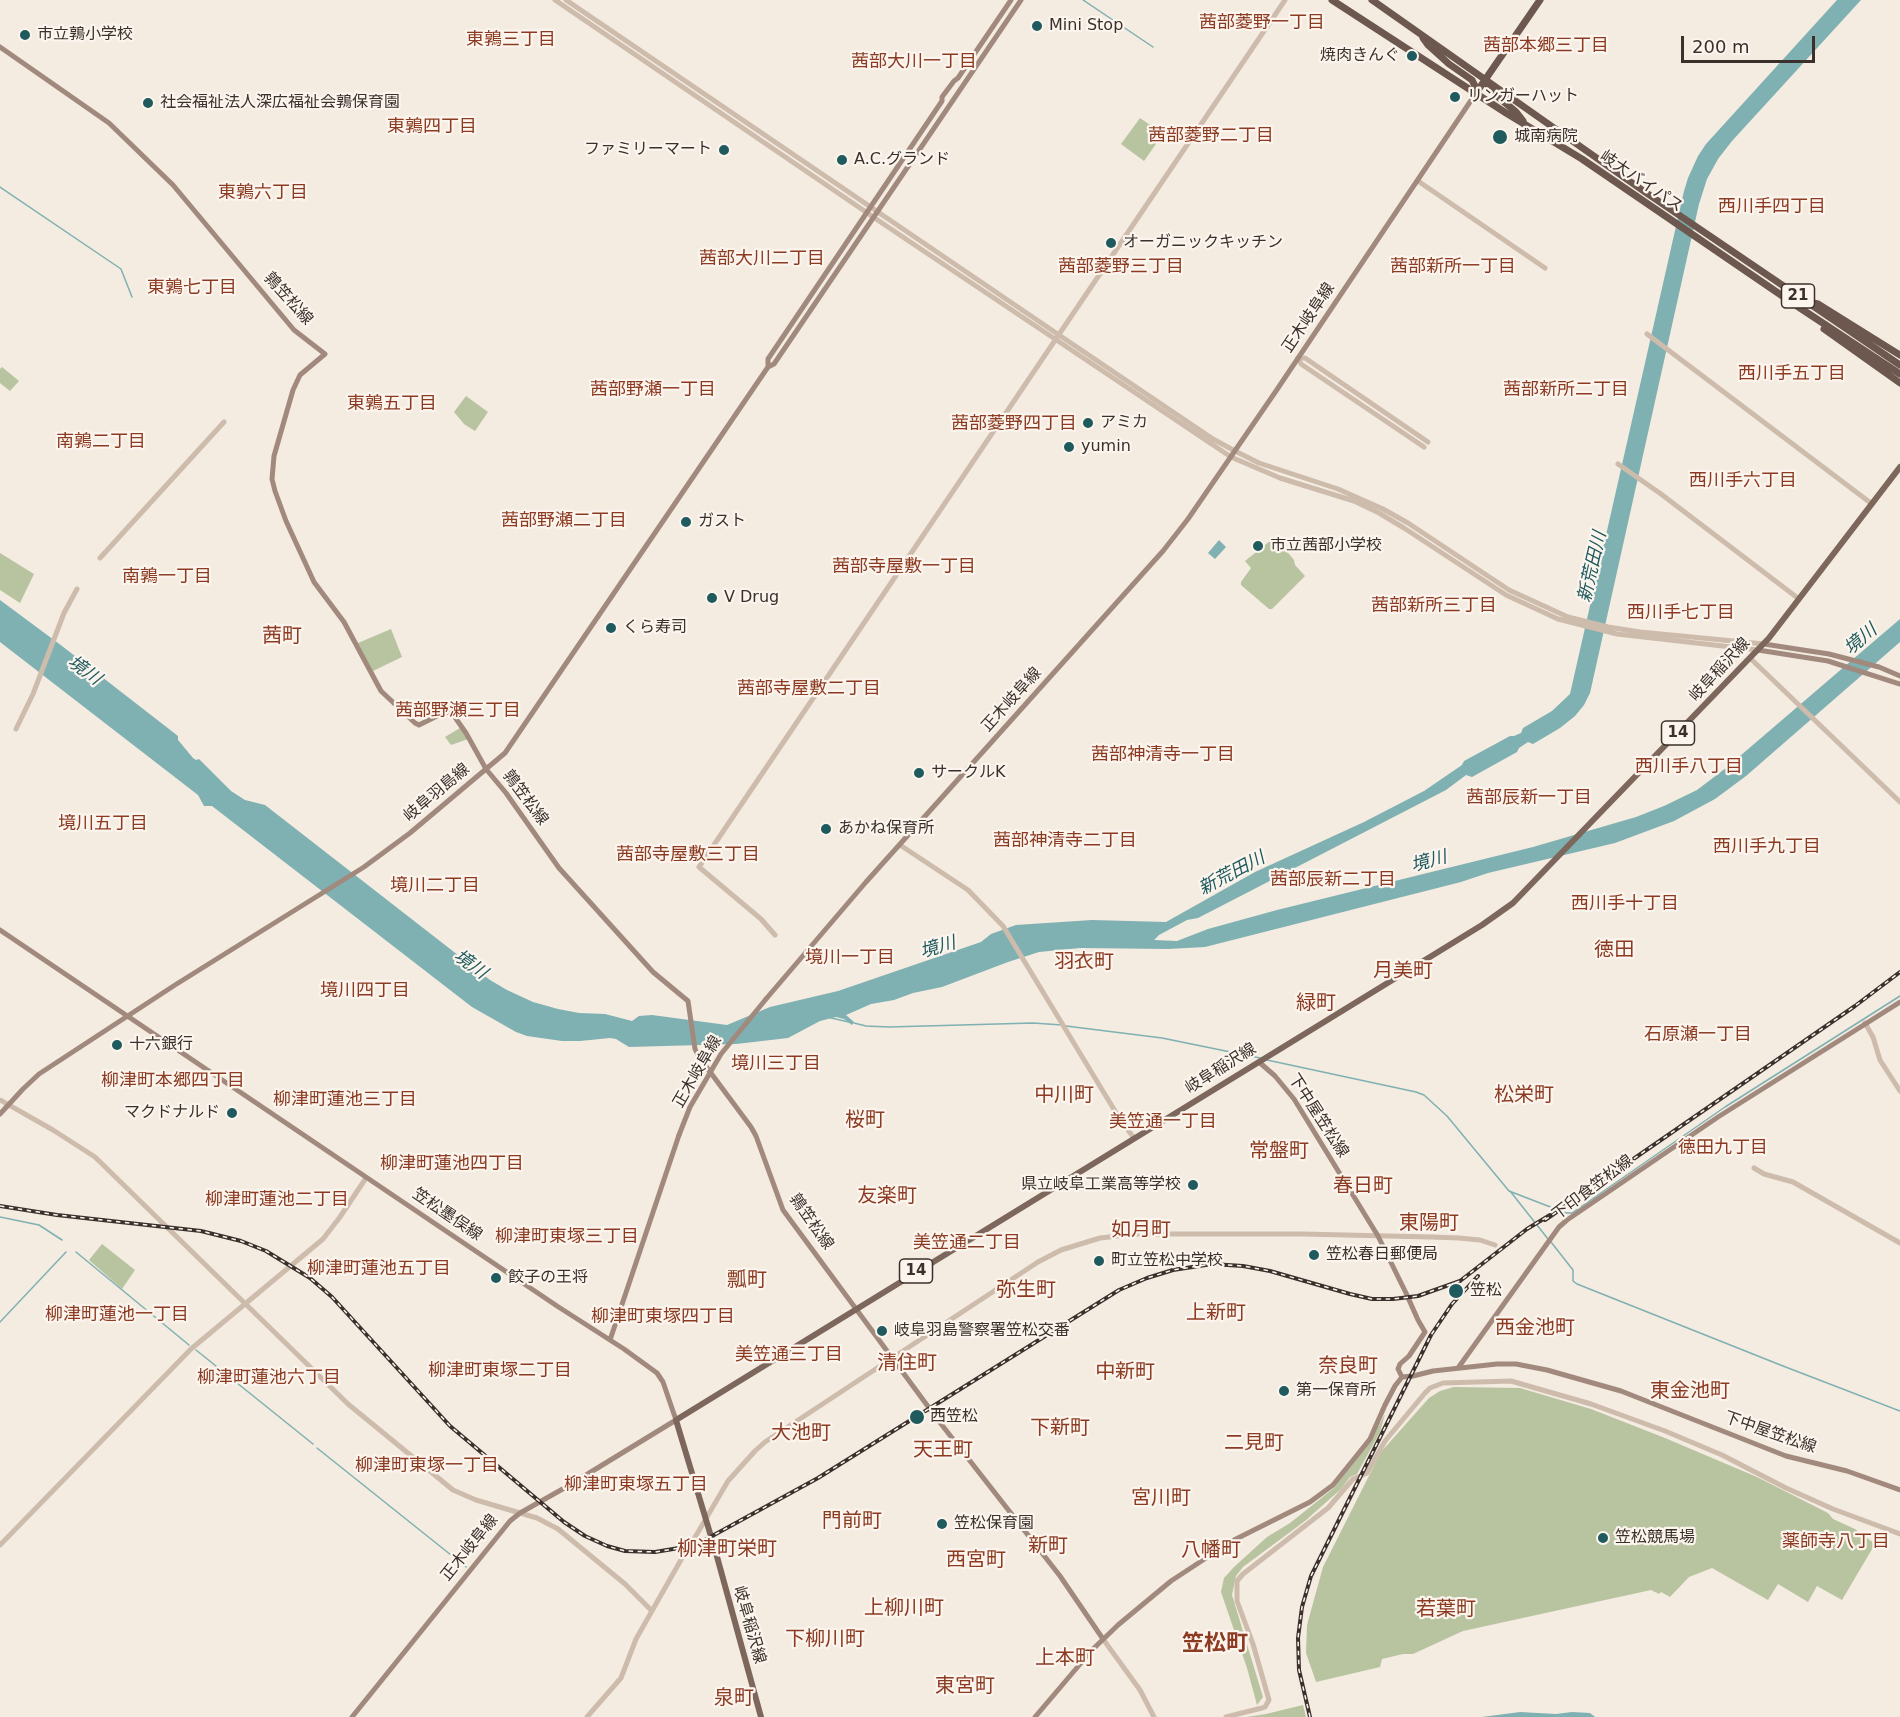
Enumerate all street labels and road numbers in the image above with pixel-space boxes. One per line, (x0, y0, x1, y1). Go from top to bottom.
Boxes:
street label: 岐大バイパス (1596, 147, 1686, 217)
street label: 鶉笠松線 (259, 269, 317, 329)
street label: 正木岐阜線 (1279, 279, 1339, 357)
road number: 21 (1782, 284, 1814, 308)
street label: 岐阜稲沢線 (1686, 634, 1754, 706)
street label: 正木岐阜線 (978, 664, 1046, 736)
road number: 14 (1662, 721, 1694, 745)
street label: 岐阜羽島線 (400, 760, 474, 826)
street label: 鶉笠松線 (498, 767, 552, 829)
street label: 正木岐阜線 (670, 1033, 726, 1111)
street label: 岐阜稲沢線 (1182, 1040, 1260, 1098)
street label: 下中屋笠松線 (1284, 1071, 1352, 1161)
street label: 下印食笠松線 (1549, 1151, 1637, 1225)
street label: 笠松墨俣線 (408, 1185, 486, 1245)
street label: 鶉笠松線 (785, 1190, 837, 1254)
road number: 14 (900, 1259, 932, 1283)
street label: 下中屋笠松線 (1721, 1408, 1819, 1458)
street label: 正木岐阜線 (437, 1511, 503, 1585)
street label: 岐阜稲沢線 (729, 1584, 769, 1666)

